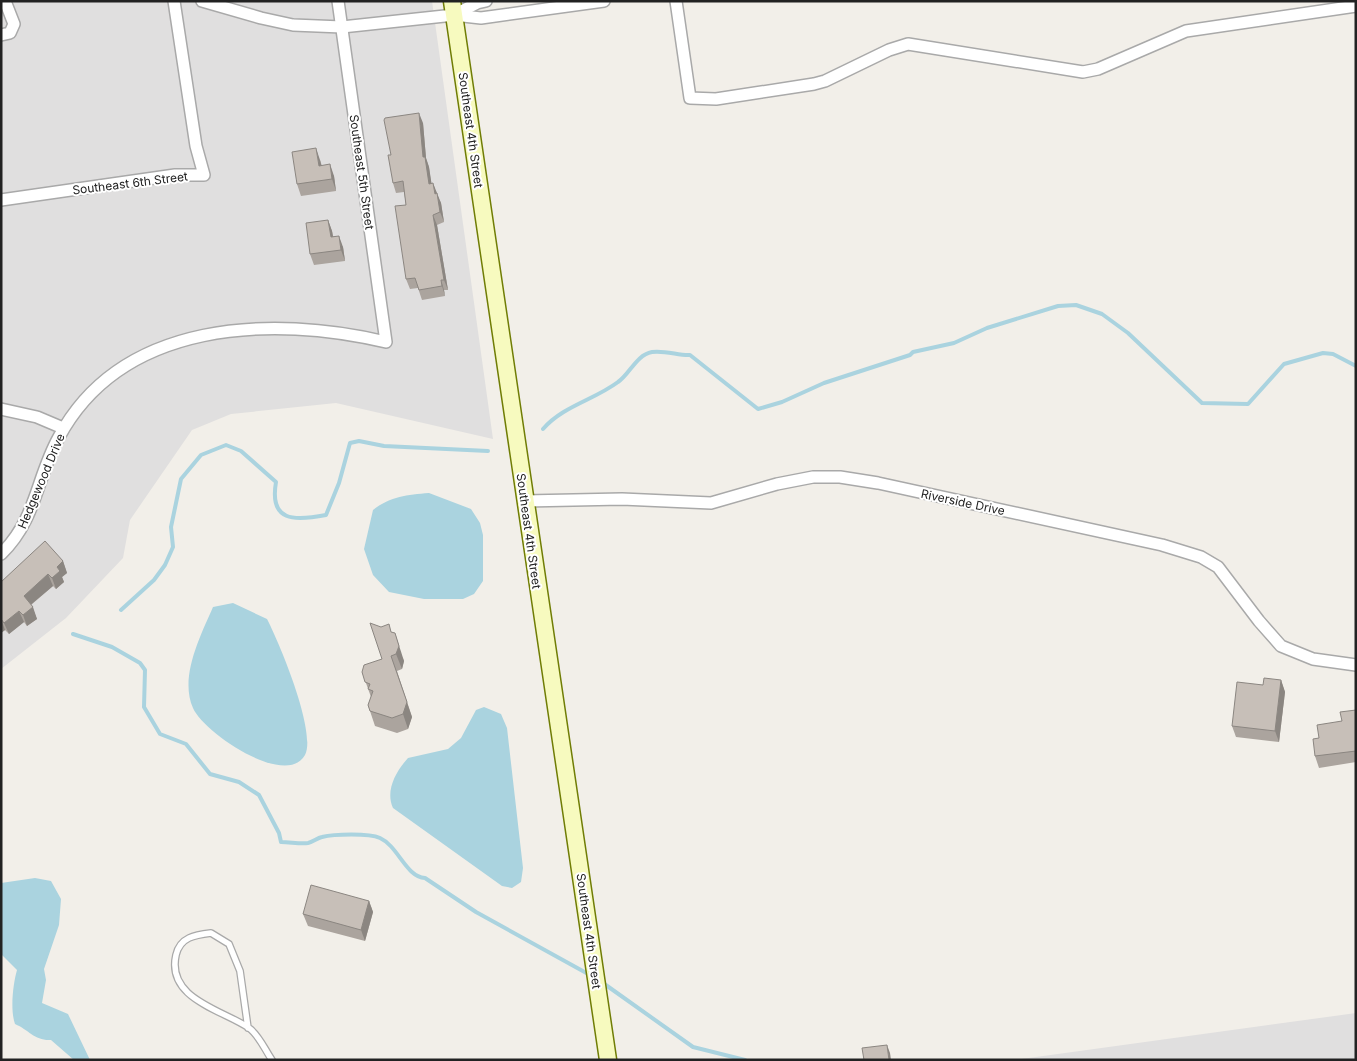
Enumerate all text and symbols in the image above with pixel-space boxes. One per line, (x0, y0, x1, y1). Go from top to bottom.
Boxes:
street label: Southeast 4th Street (455, 71, 487, 189)
street label: Southeast 5th Street (346, 113, 378, 231)
street label: Southeast 6th Street (71, 168, 189, 198)
street label: Hedgewood Drive (14, 431, 68, 531)
street label: Southeast 4th Street (513, 472, 545, 590)
street label: Riverside Drive (920, 486, 1006, 518)
street label: Southeast 4th Street (573, 872, 605, 990)

